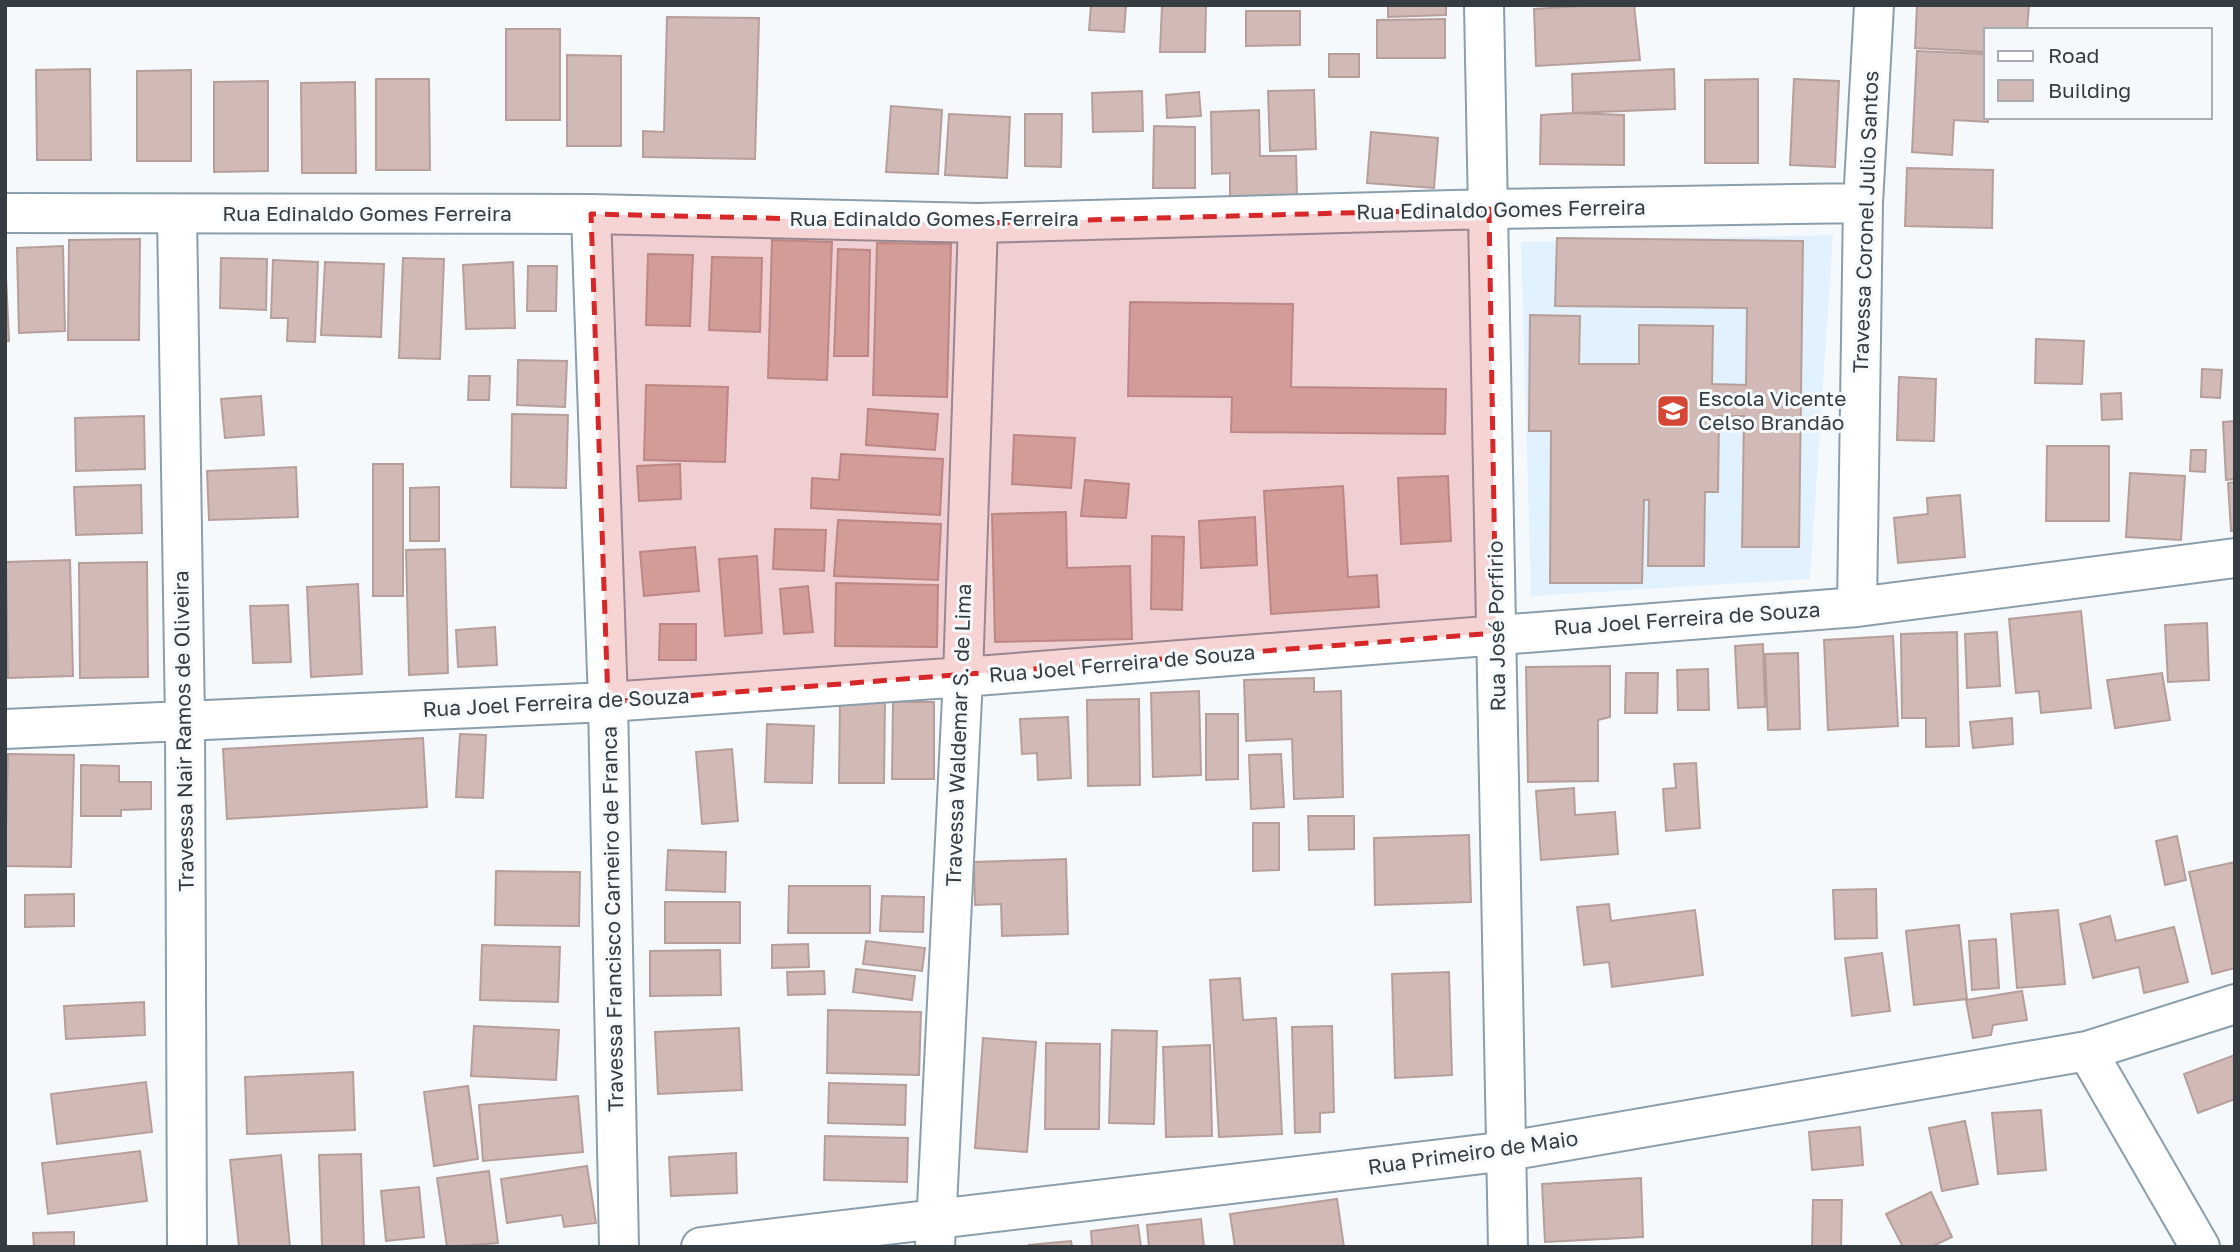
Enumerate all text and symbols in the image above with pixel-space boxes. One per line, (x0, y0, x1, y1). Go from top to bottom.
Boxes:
legend (1984, 28, 2212, 119)
text: Road (2048, 42, 2099, 68)
street label: Travessa Coronel Julio Santos (1847, 70, 1883, 374)
text: Building (2048, 77, 2131, 103)
street label: Rua Edinaldo Gomes Ferreira (1356, 193, 1646, 225)
street label: Rua Edinaldo Gomes Ferreira (222, 200, 512, 226)
street label: Rua Edinaldo Gomes Ferreira (789, 205, 1079, 231)
place label: Escola Vicente Celso Brandão (1698, 385, 1846, 435)
school or university icon: Escola Vicente Celso Brandão (1654, 392, 1692, 430)
street label: Rua José Porfirio (1482, 540, 1510, 712)
street label: Travessa Nair Ramos de Oliveira (167, 570, 199, 892)
street label: Travessa Waldemar S. de Lima (940, 583, 976, 887)
street label: Rua Joel Ferreira de Souza (1553, 596, 1821, 640)
street label: Rua Joel Ferreira de Souza (988, 638, 1256, 688)
street label: Rua Joel Ferreira de Souza (422, 682, 690, 722)
street label: Travessa Francisco Carneiro de Franca (596, 726, 628, 1112)
street label: Rua Primeiro de Maio (1366, 1124, 1580, 1180)

